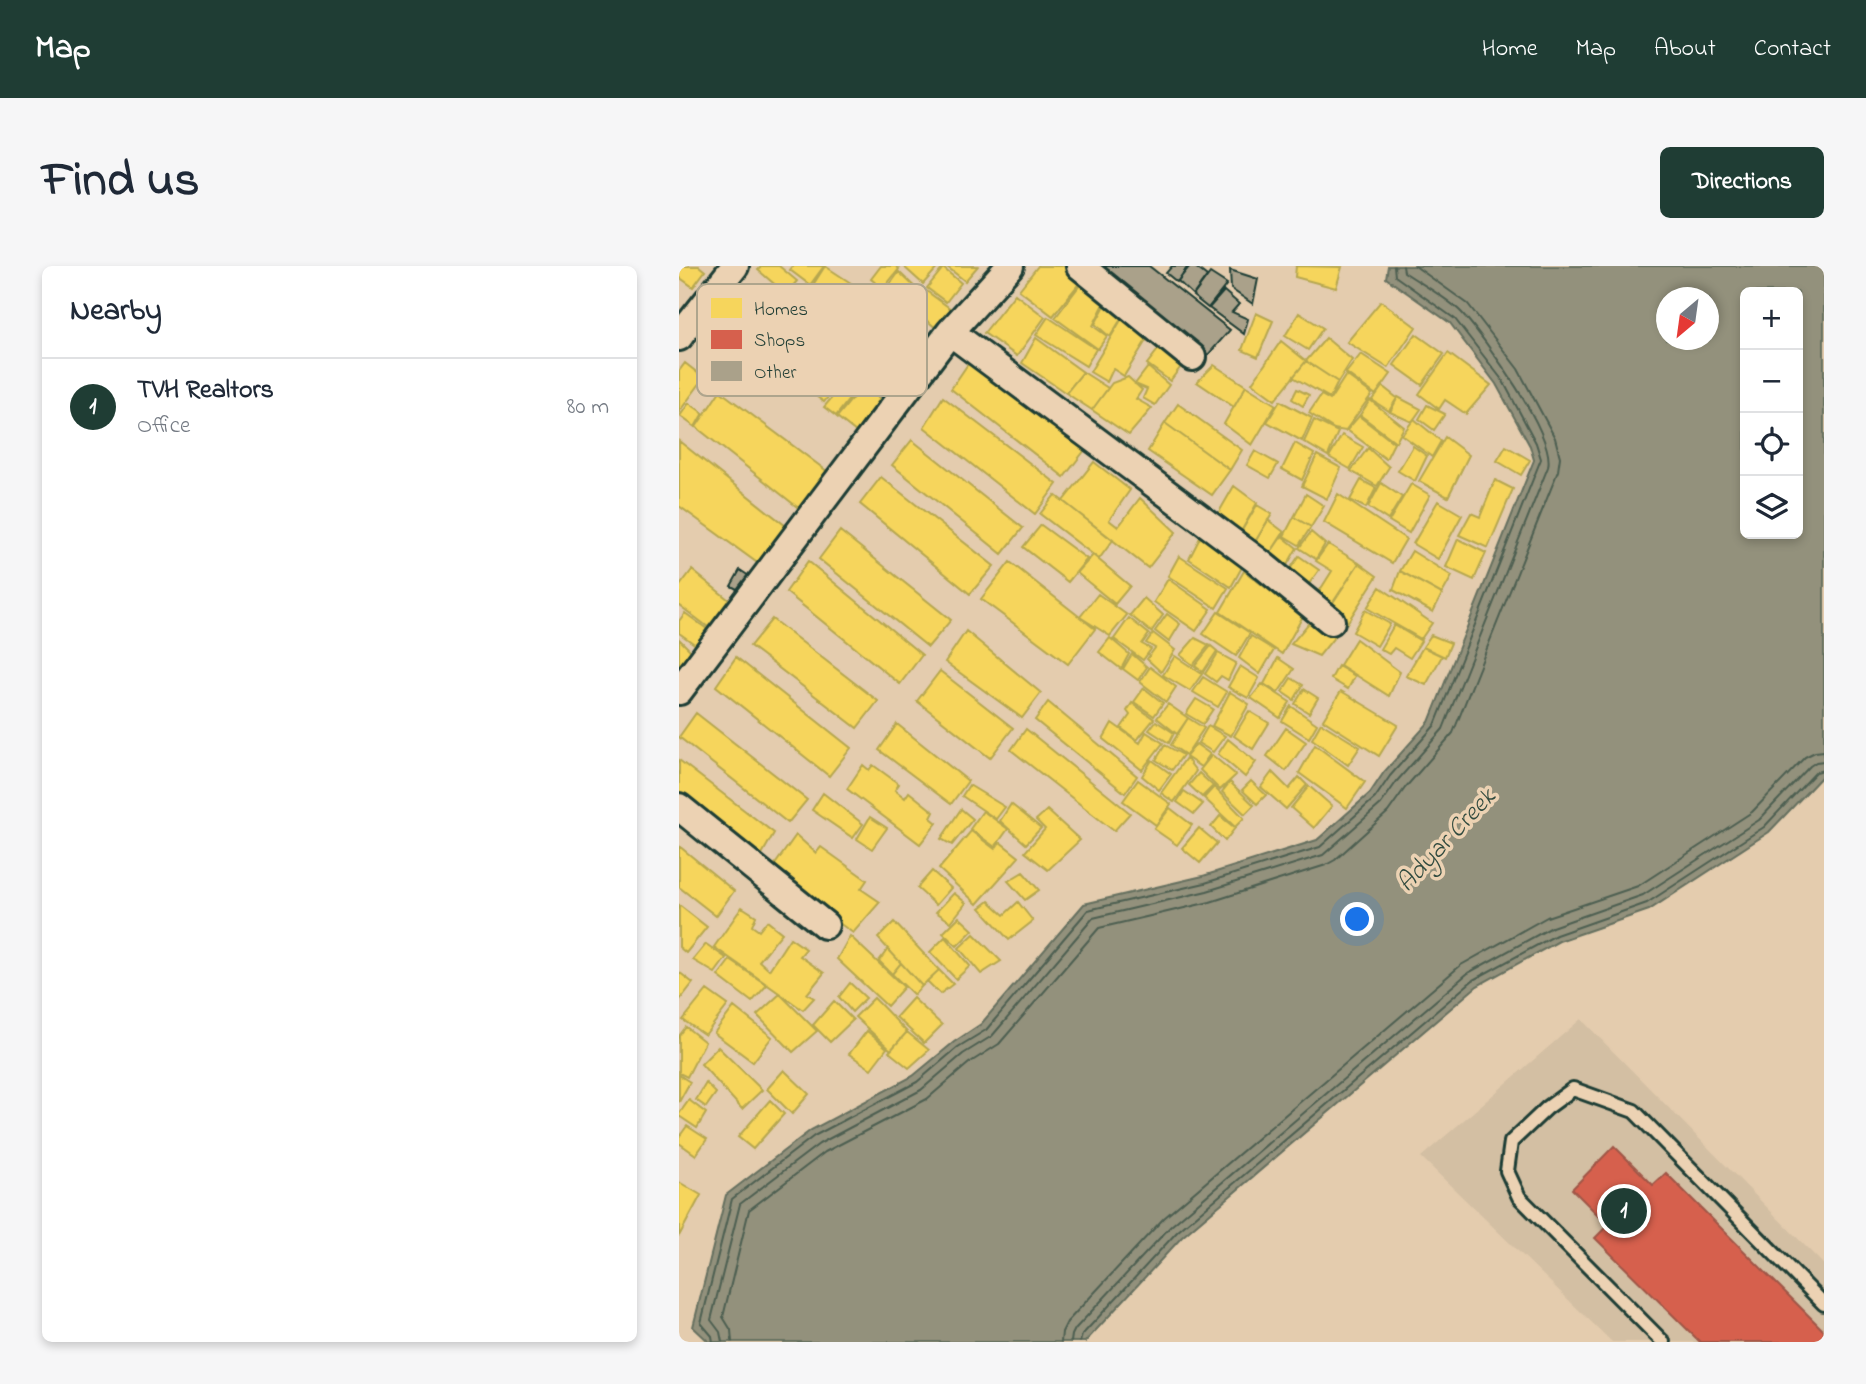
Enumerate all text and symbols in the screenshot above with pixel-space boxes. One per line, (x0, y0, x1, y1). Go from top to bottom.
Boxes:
text: Map (35, 25, 91, 73)
text: Home (1482, 32, 1538, 67)
text: Map (1576, 32, 1616, 67)
text: About (1654, 32, 1716, 67)
text: Contact (1754, 32, 1831, 67)
text: Find us (42, 146, 199, 218)
button: Directions (1660, 147, 1824, 218)
legend (697, 284, 927, 396)
north arrow (1656, 287, 1719, 350)
map controls (1740, 287, 1803, 539)
button: + (1740, 287, 1803, 350)
text: Nearby (70, 290, 162, 334)
text: Homes (754, 297, 808, 324)
text: Shops (754, 328, 805, 355)
button: − (1740, 350, 1803, 413)
text: Other (754, 360, 796, 387)
text: TVH Realtors (137, 372, 274, 410)
text: 1 (89, 391, 97, 424)
text: 80 m (567, 391, 609, 424)
text: Office (137, 410, 190, 443)
button: locate (1740, 413, 1803, 476)
button: layers (1740, 476, 1803, 539)
water label: Adyar Creek (1389, 779, 1507, 902)
your location (1340, 902, 1374, 936)
pin: 1 (1601, 1185, 1647, 1237)

